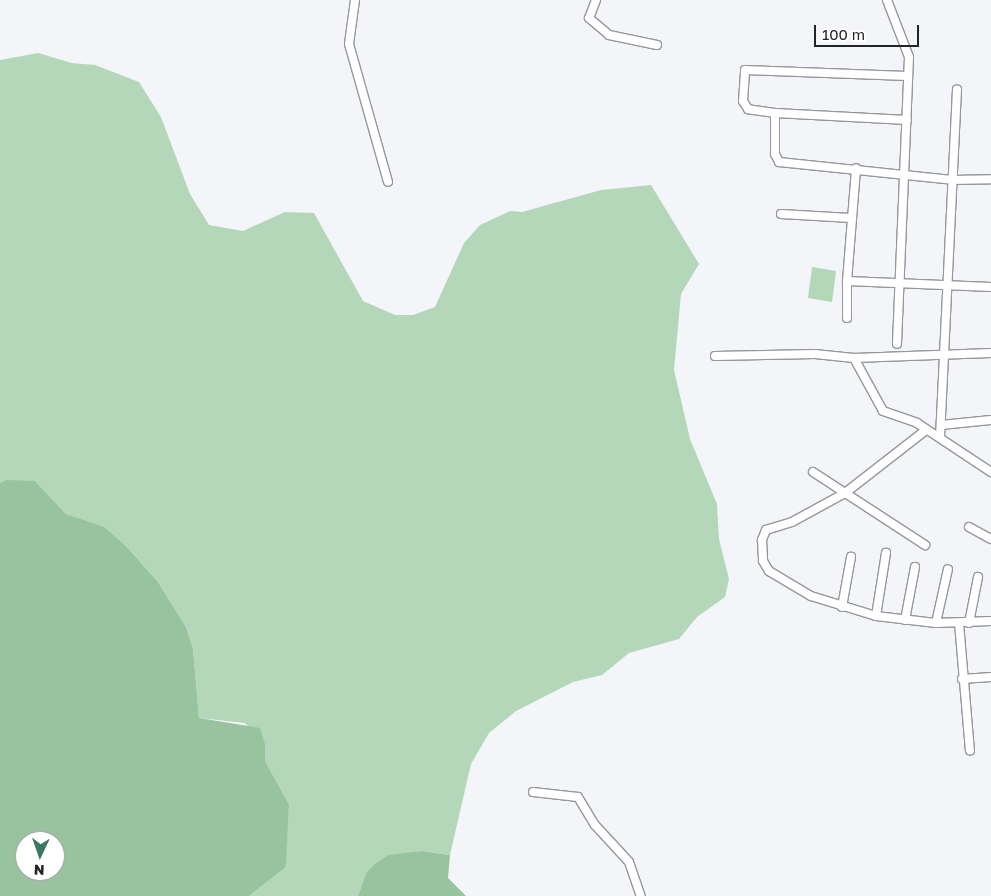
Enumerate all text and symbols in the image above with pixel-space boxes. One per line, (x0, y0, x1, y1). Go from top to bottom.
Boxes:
scale bar (816, 15, 921, 47)
text: 100 m (822, 25, 865, 43)
north arrow (15, 831, 65, 881)
text: N (33, 862, 45, 879)

